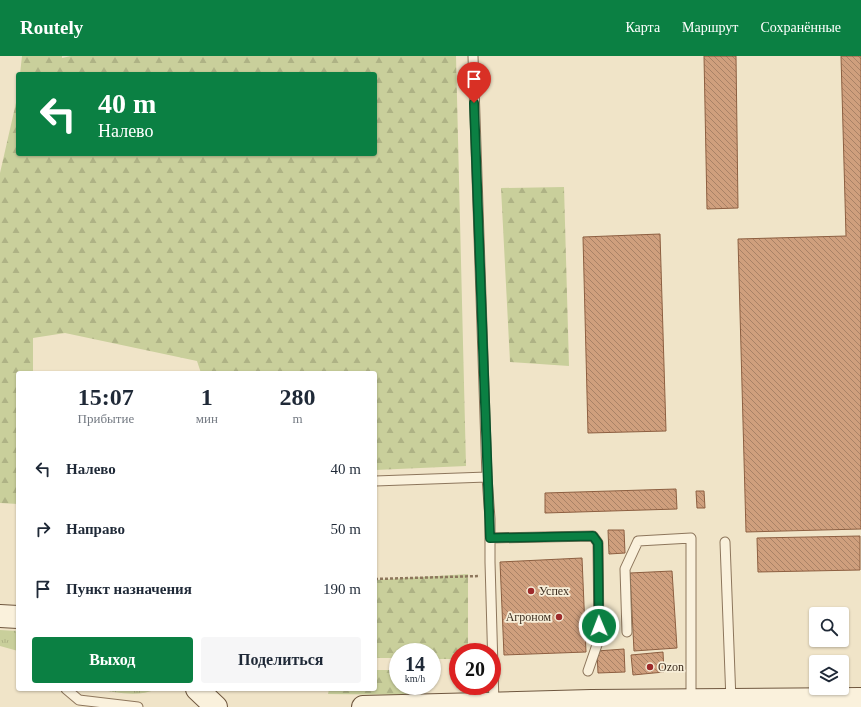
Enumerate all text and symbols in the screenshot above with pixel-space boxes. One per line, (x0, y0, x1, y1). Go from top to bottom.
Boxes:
text: Routely (20, 17, 83, 38)
text: Карта (625, 20, 660, 35)
text: Маршрут (682, 20, 738, 35)
text: Сохранённые (760, 20, 841, 35)
pin (457, 62, 491, 103)
icon: arrive (463, 68, 485, 90)
icon: left (32, 88, 84, 140)
text: 40 m (98, 88, 156, 119)
text: Налево (98, 121, 154, 141)
text: 15:07 (78, 384, 134, 410)
text: 1 (201, 384, 213, 410)
text: 280 (279, 384, 315, 410)
text: Прибытие (78, 411, 134, 426)
text: мин (196, 411, 218, 426)
text: m (292, 411, 303, 426)
icon: left (32, 458, 54, 480)
text: Налево (66, 461, 116, 477)
text: 40 m (331, 461, 361, 477)
icon: right (32, 518, 54, 540)
text: Направо (66, 521, 125, 537)
text: 50 m (331, 521, 361, 537)
icon: arrive (32, 578, 54, 600)
text: Пункт назначения (66, 581, 192, 597)
text: 190 m (323, 581, 361, 597)
place label: Успех (539, 584, 569, 598)
marker: Успех (526, 586, 536, 596)
position arrow (578, 605, 620, 647)
map controls (809, 607, 849, 695)
button: search (809, 607, 849, 647)
place label: Агроном (506, 610, 551, 624)
marker: Агроном (554, 612, 564, 622)
button: Выход (32, 637, 193, 683)
button: Поделиться (201, 637, 361, 683)
speed limit sign: 20 (449, 643, 501, 695)
text: 14 (405, 653, 425, 675)
button: layers (809, 655, 849, 695)
place label: Ozon (658, 660, 684, 674)
marker: Ozon (645, 662, 655, 672)
text: km/h (405, 673, 425, 684)

